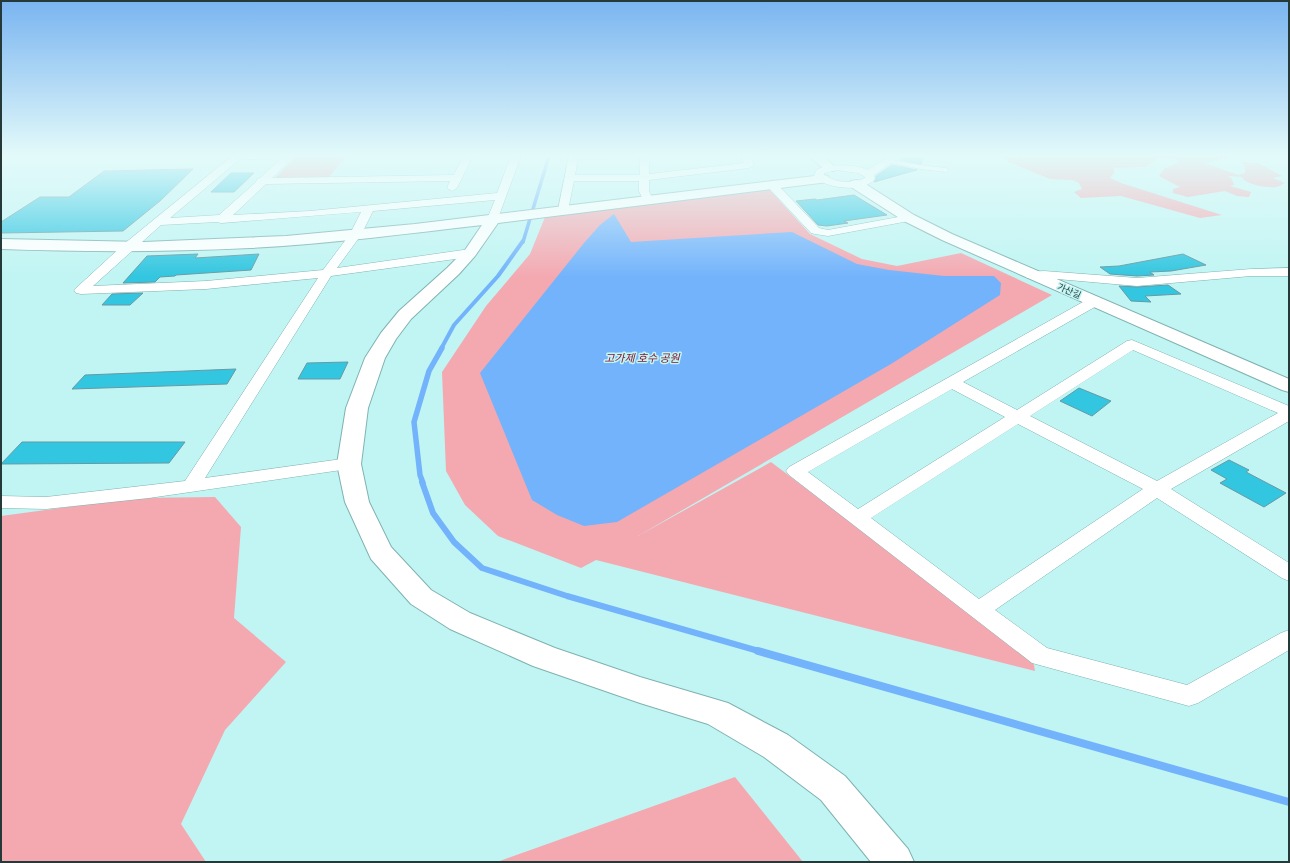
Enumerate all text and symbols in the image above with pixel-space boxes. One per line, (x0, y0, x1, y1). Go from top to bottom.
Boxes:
street label: 가산길 (1056, 281, 1083, 300)
park label: 고가제 호수 공원 (604, 351, 681, 365)

